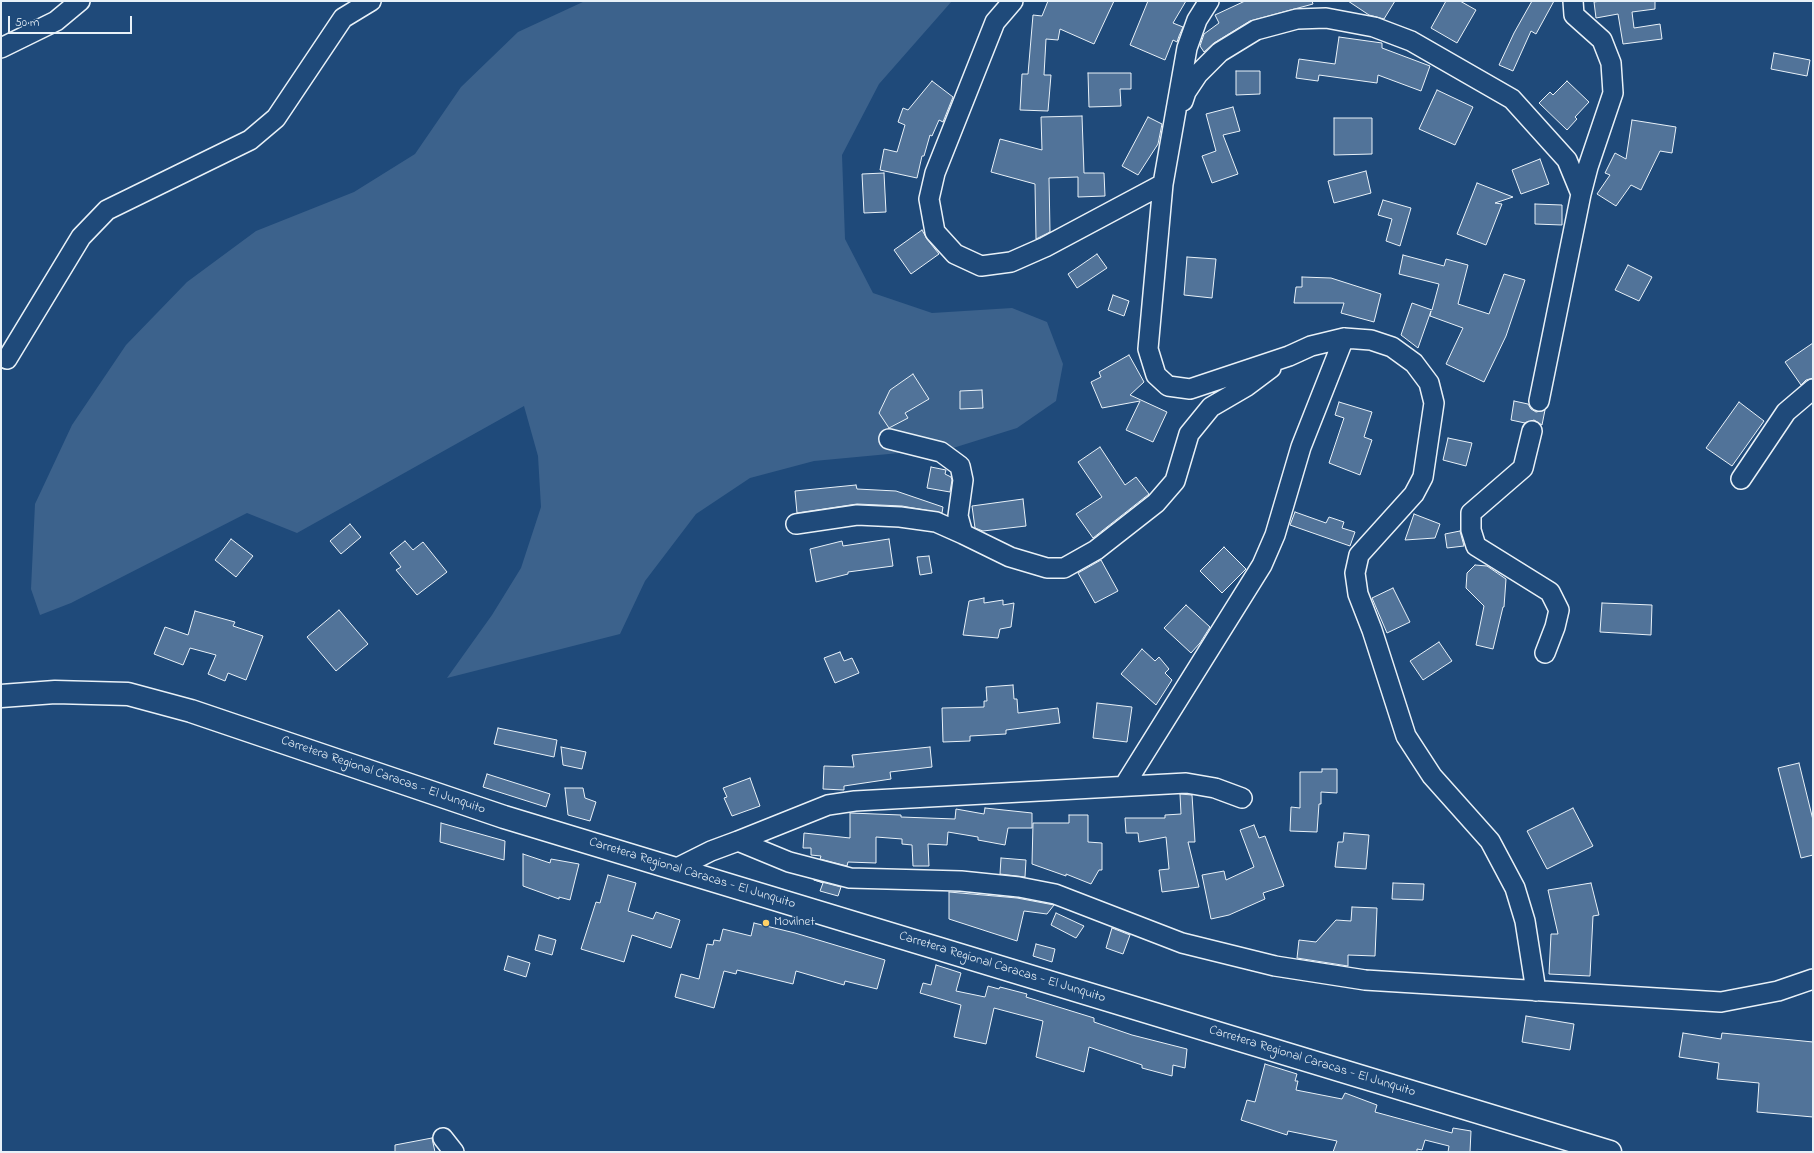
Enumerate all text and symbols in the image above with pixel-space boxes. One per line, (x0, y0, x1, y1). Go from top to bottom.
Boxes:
scale bar (10, 8, 134, 34)
text: 50 m (15, 14, 39, 32)
street label: Carretera Regional Caracas - El Junquito (279, 734, 487, 818)
street label: Carretera Regional Caracas - El Junquito (587, 835, 797, 913)
place label: Movilnet (774, 915, 815, 931)
marker: Movilnet (761, 918, 771, 928)
street label: Carretera Regional Caracas - El Junquito (897, 929, 1107, 1007)
street label: Carretera Regional Caracas - El Junquito (1207, 1023, 1417, 1101)

